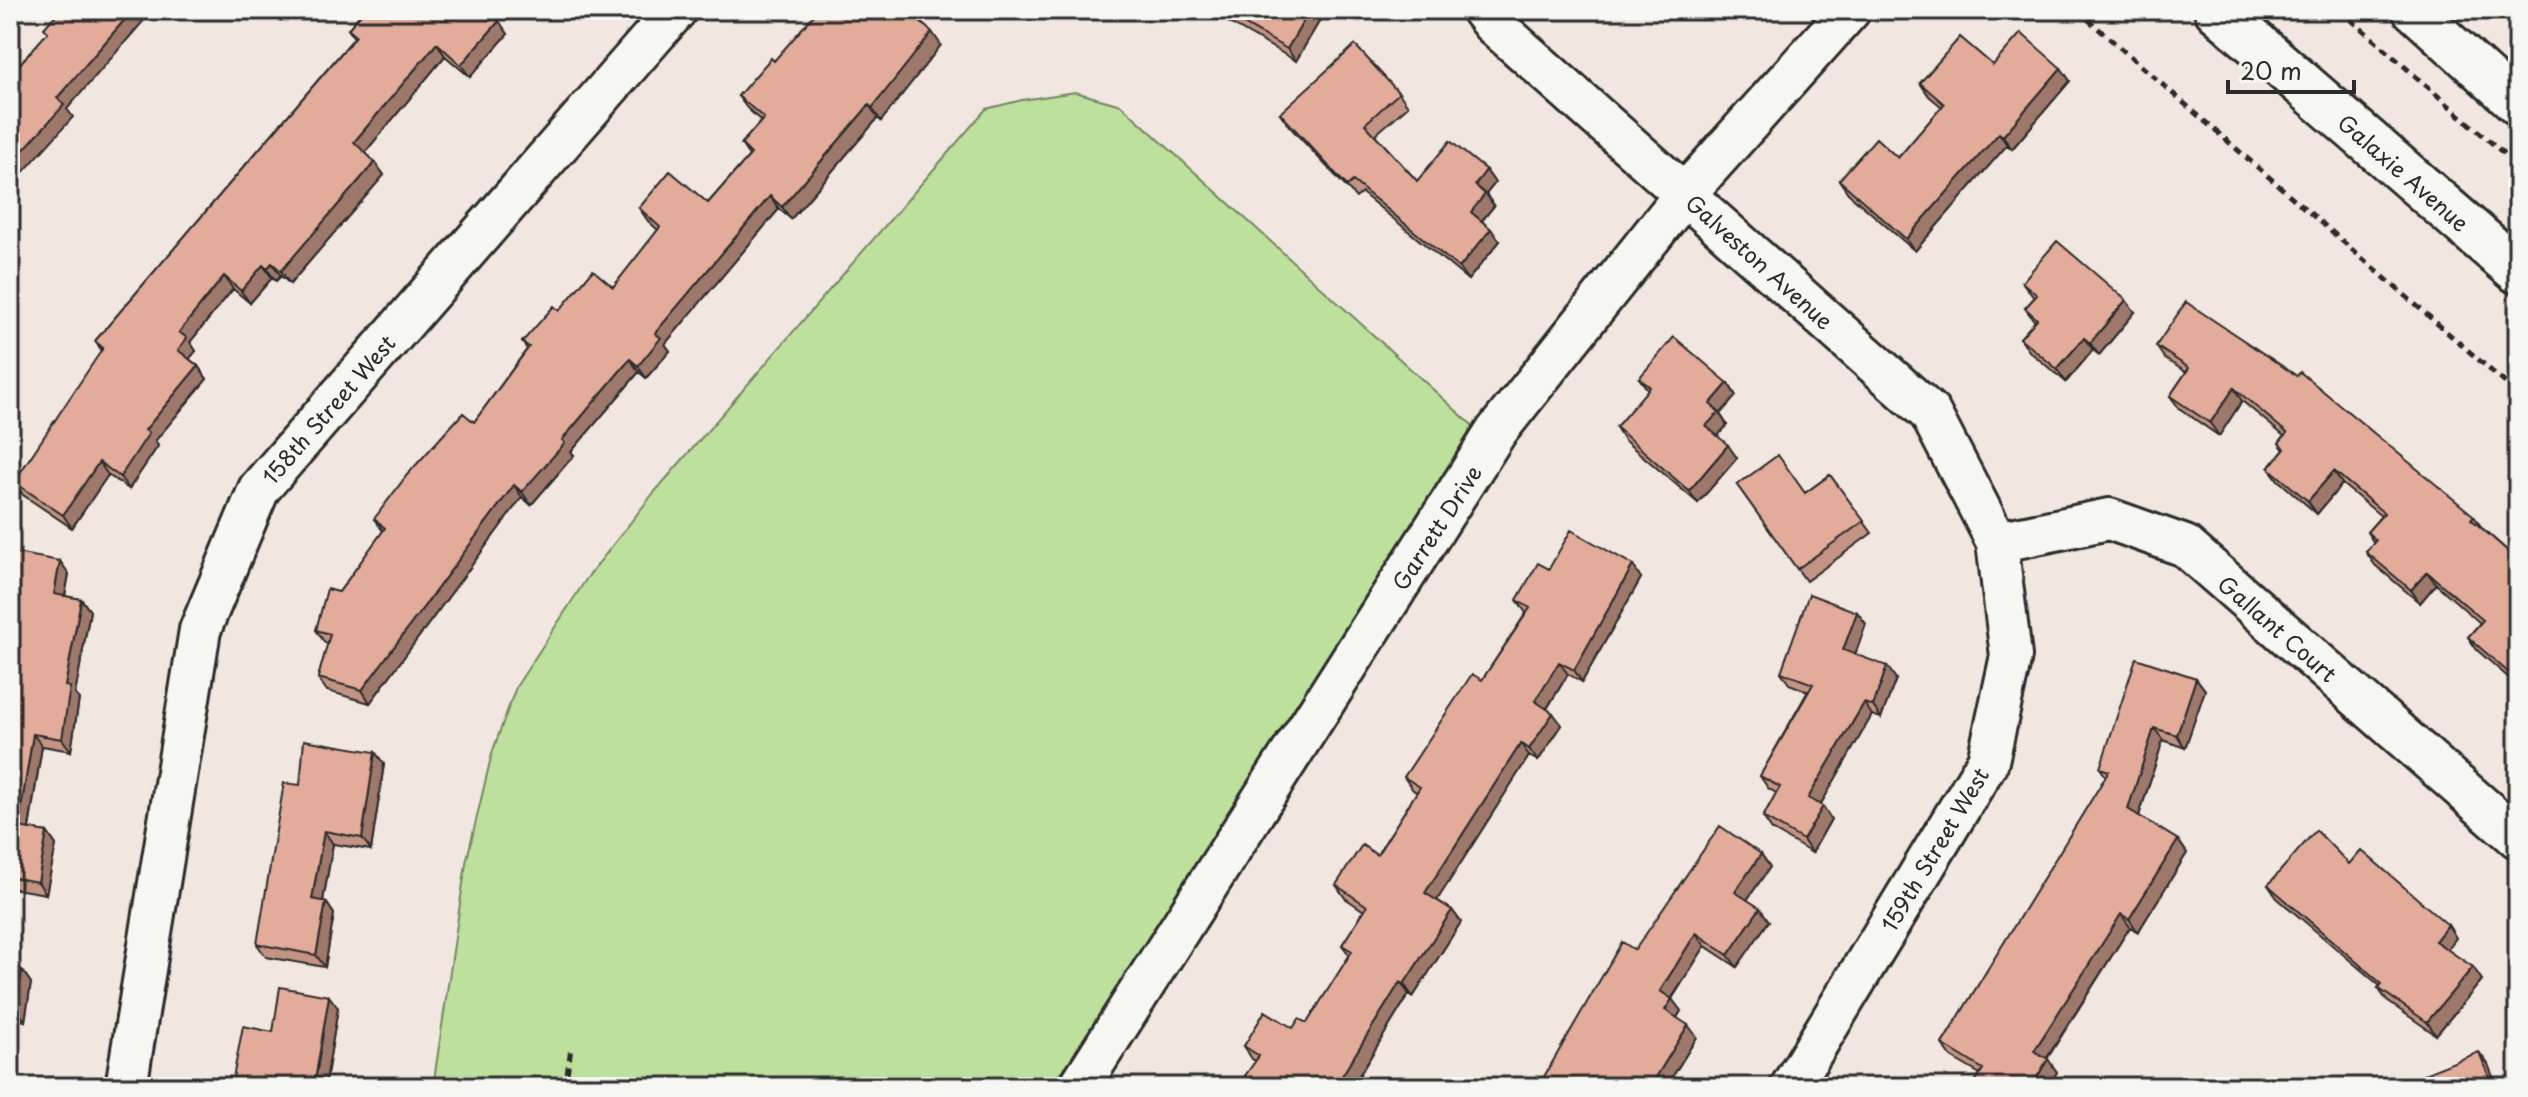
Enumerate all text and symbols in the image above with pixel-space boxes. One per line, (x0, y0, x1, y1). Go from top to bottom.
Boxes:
scale bar (2228, 44, 2354, 94)
text: 20 m (2240, 52, 2302, 88)
street label: Galaxie Avenue (2331, 106, 2477, 238)
street label: Galveston Avenue (1679, 186, 1841, 336)
street label: 158th Street West (254, 327, 403, 491)
street label: Garrett Drive (1383, 458, 1489, 596)
street label: Gallant Court (2211, 567, 2345, 689)
street label: 159th Street West (1872, 761, 1996, 937)

